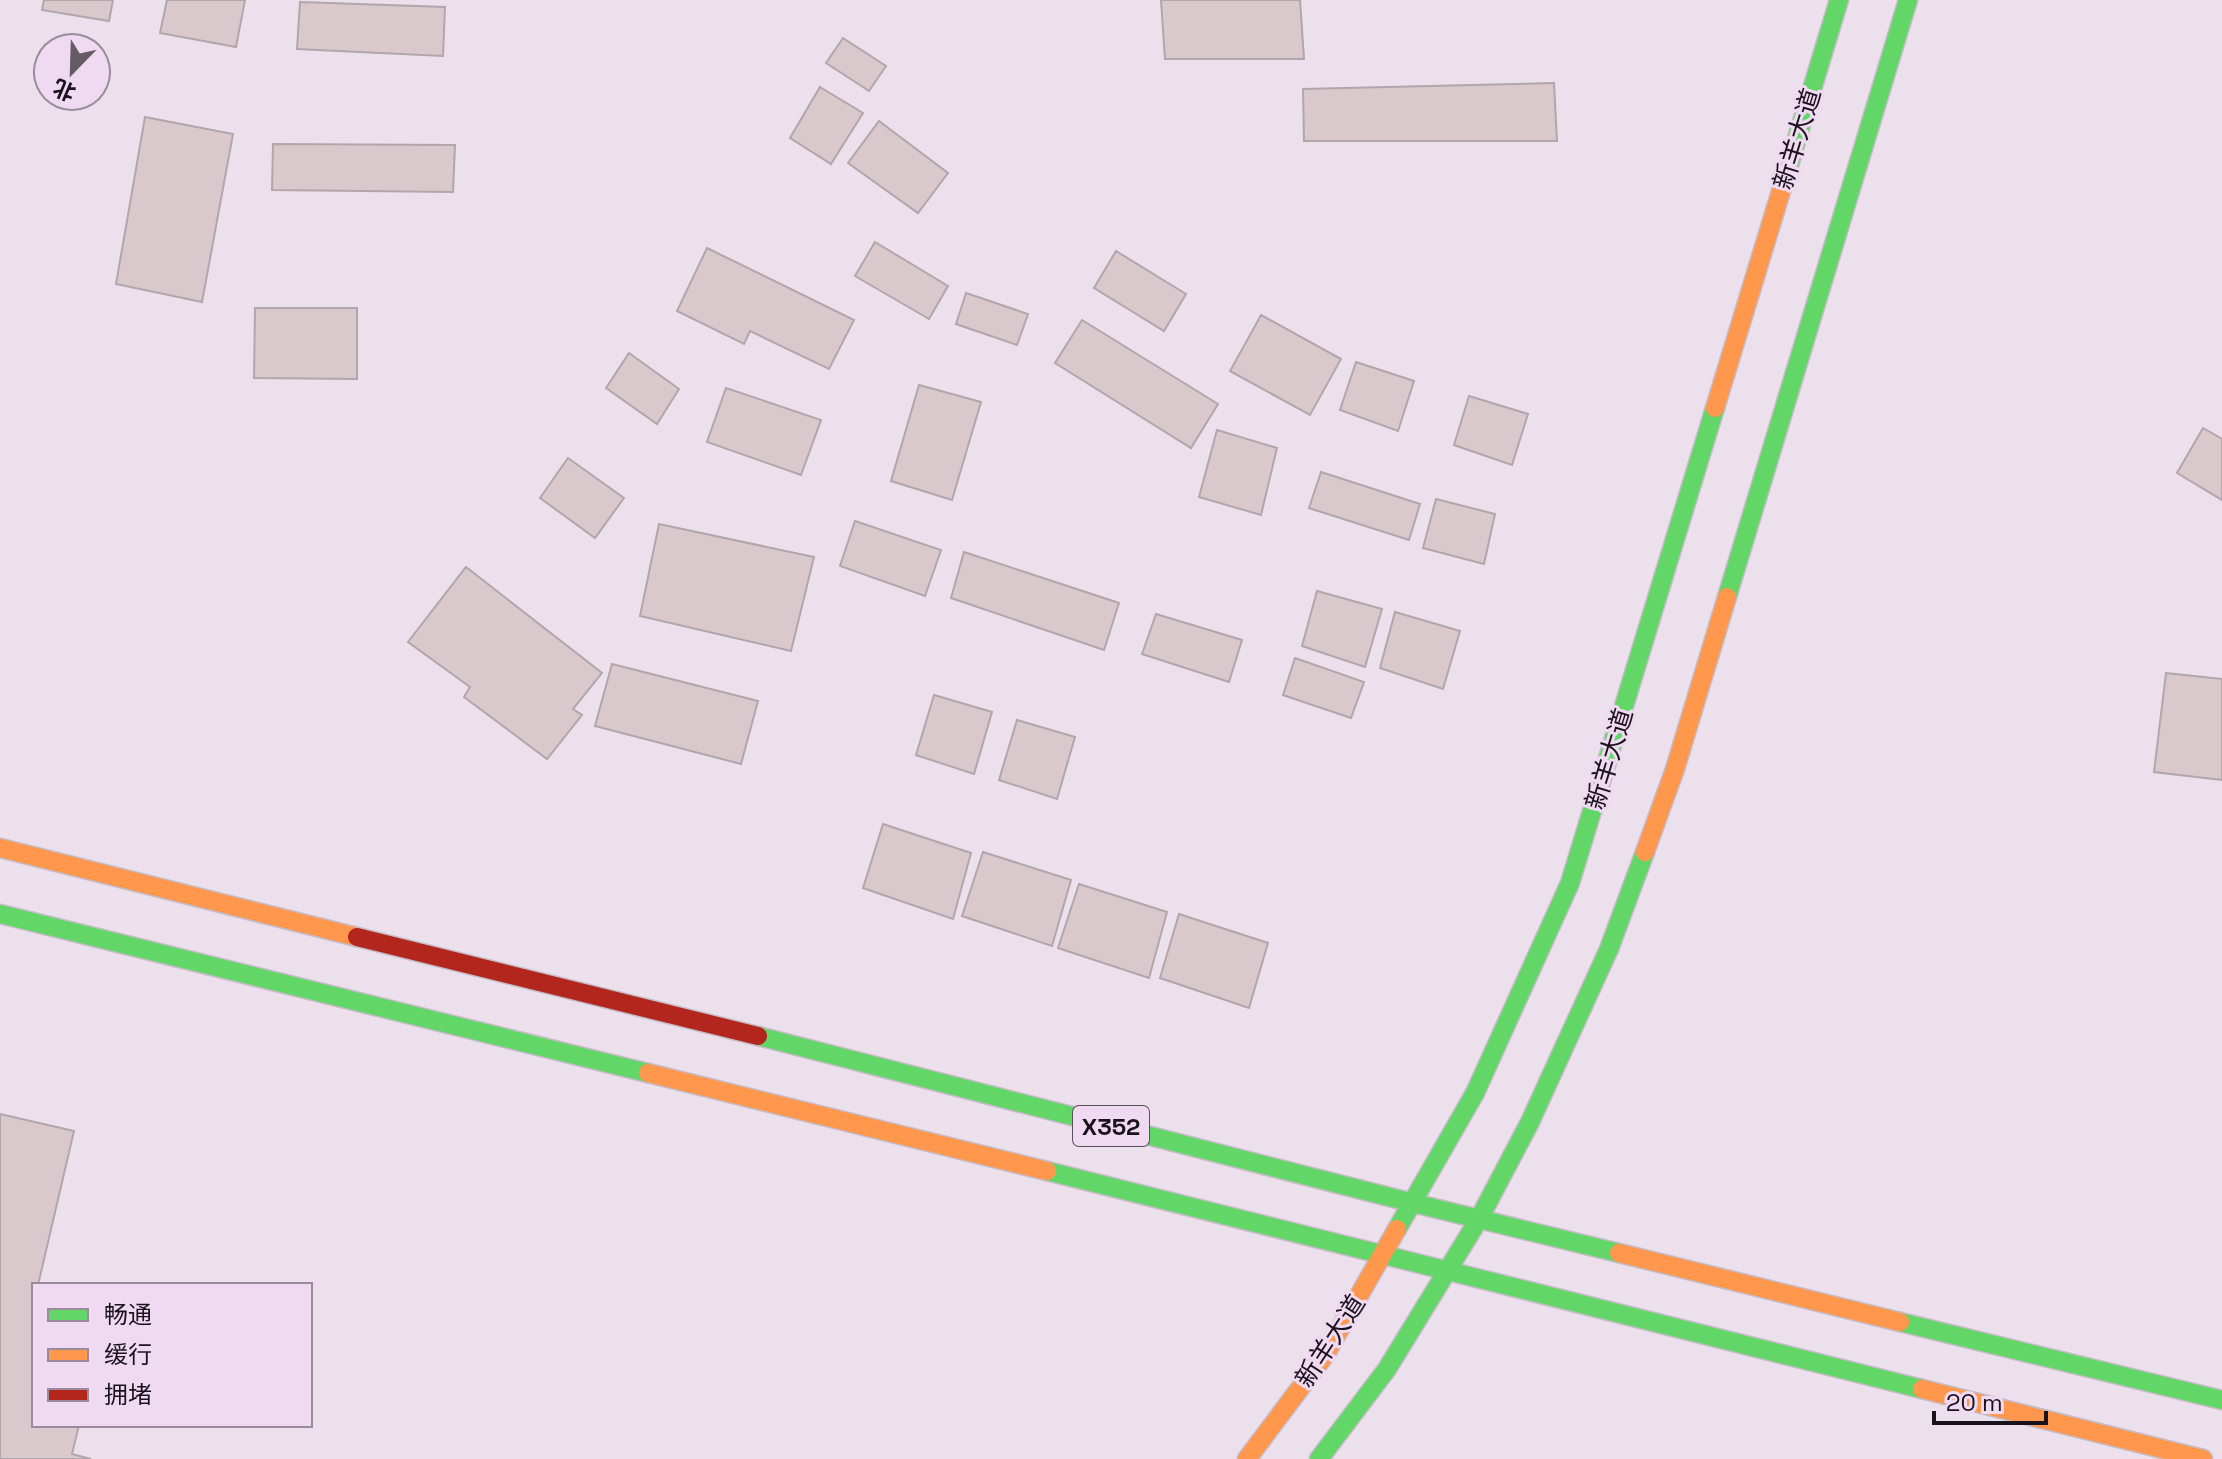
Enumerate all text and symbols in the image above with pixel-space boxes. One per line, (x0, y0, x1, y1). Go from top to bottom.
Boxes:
north arrow (32, 32, 112, 112)
text: 北 (49, 73, 80, 108)
street label: 新羊大道 (1766, 84, 1828, 194)
street label: 新羊大道 (1578, 704, 1640, 814)
road number: X352 (1073, 1106, 1149, 1146)
legend (32, 1283, 312, 1427)
street label: 新羊大道 (1287, 1288, 1373, 1394)
text: 畅通 (104, 1299, 152, 1330)
text: 缓行 (104, 1339, 152, 1370)
scale bar (1934, 1375, 2046, 1425)
text: 拥堵 (104, 1379, 152, 1410)
text: 20 m (1946, 1387, 2003, 1418)

